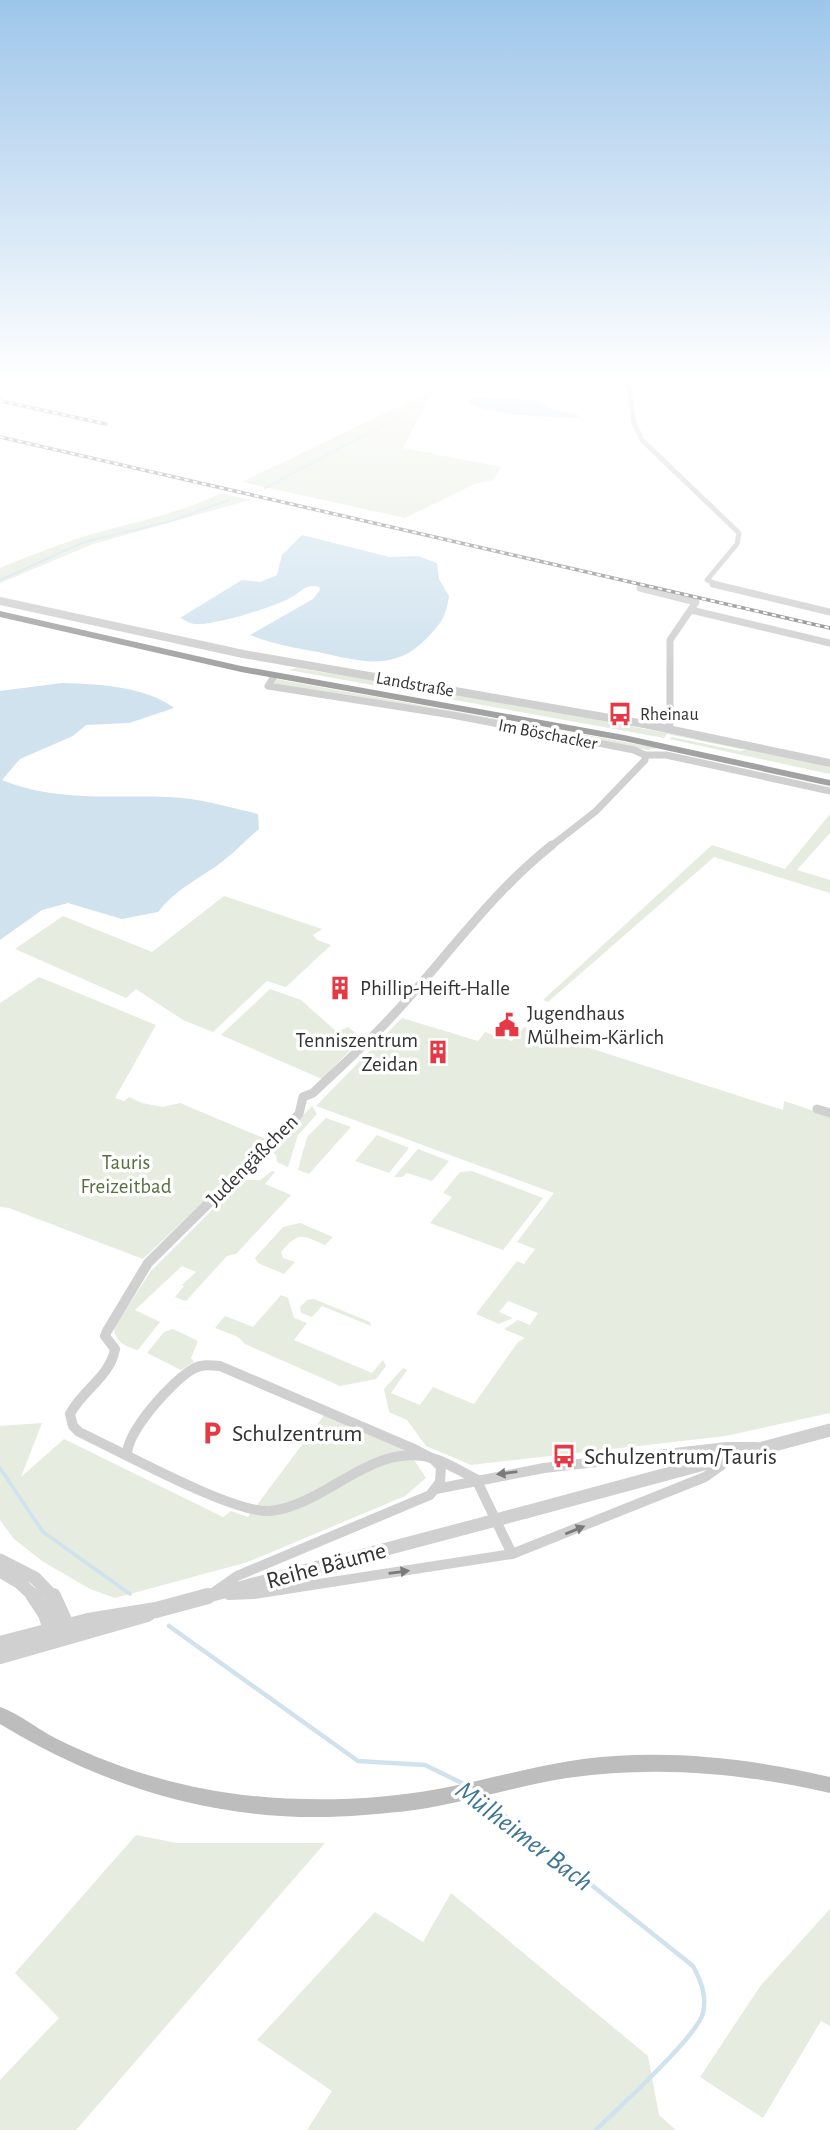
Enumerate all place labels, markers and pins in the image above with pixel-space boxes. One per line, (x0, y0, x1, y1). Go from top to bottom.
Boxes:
bus stop icon: Rheinau (606, 700, 634, 728)
place label: Rheinau (640, 706, 699, 724)
building icon: Phillip-Heift-Halle (326, 974, 354, 1002)
place label: Phillip-Heift-Halle (360, 978, 510, 999)
place label: Jugendhaus Mülheim-Kärlich (527, 1003, 664, 1048)
public building icon: Jugendhaus Mülheim-Kärlich (493, 1011, 521, 1039)
place label: Tenniszentrum Zeidan (295, 1030, 418, 1075)
building icon: Tenniszentrum Zeidan (424, 1038, 452, 1066)
parking icon: Schulzentrum (198, 1419, 226, 1447)
place label: Schulzentrum (232, 1422, 362, 1446)
bus stop icon: Schulzentrum/Tauris (550, 1442, 578, 1470)
place label: Schulzentrum/Tauris (584, 1445, 777, 1469)

